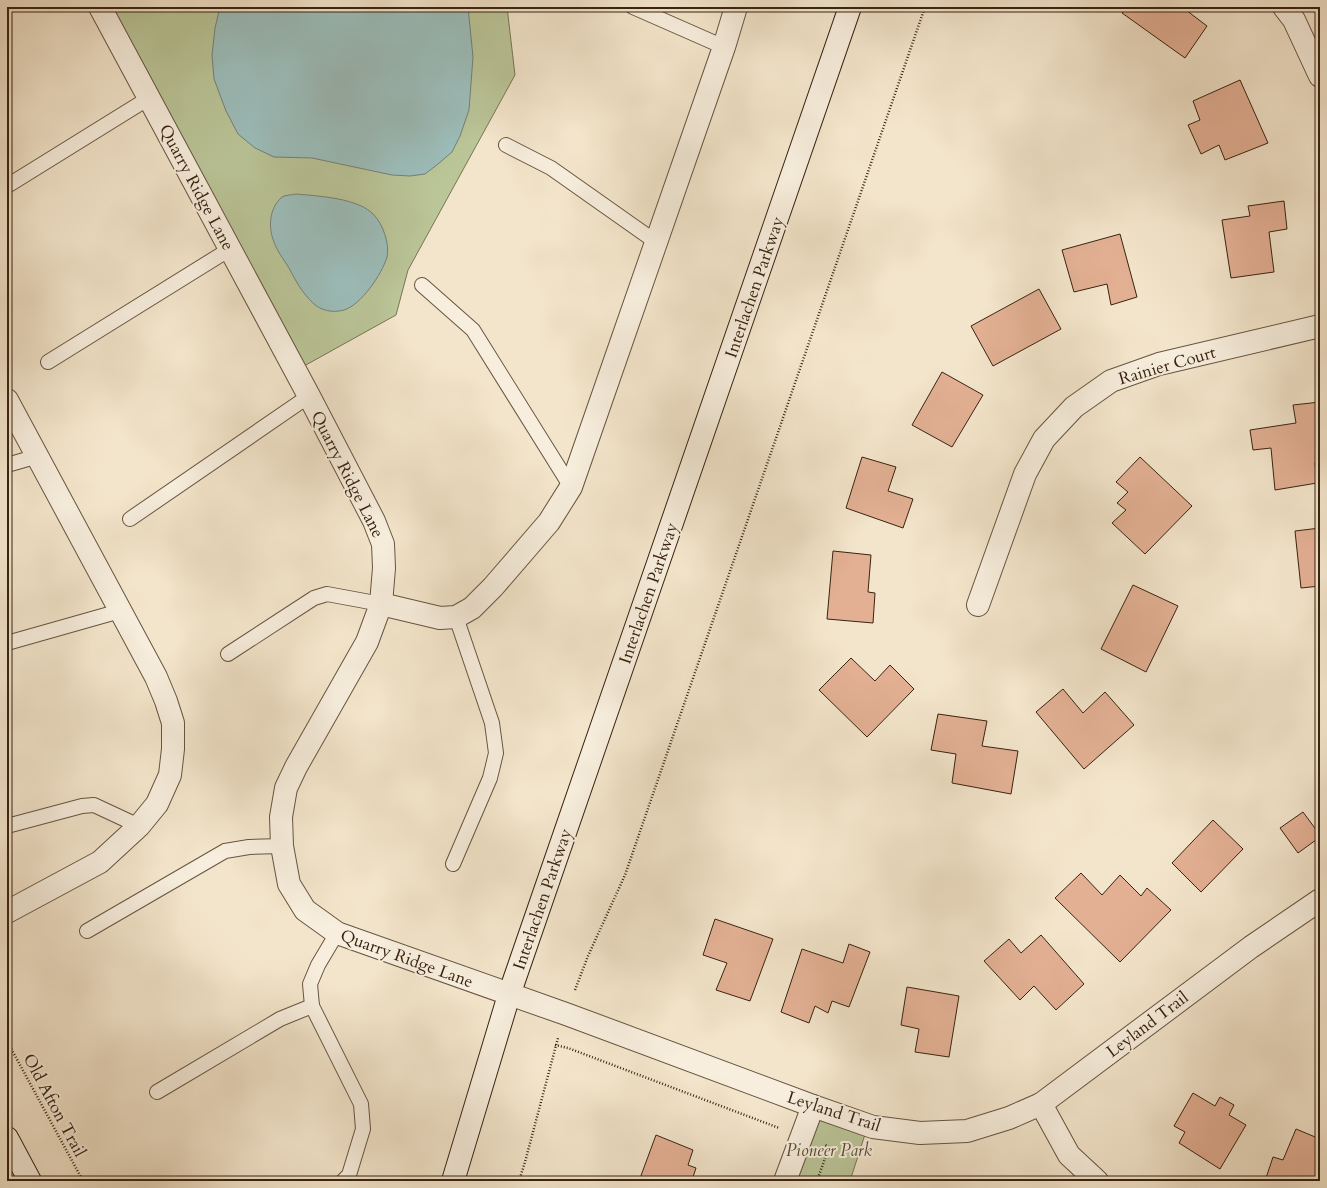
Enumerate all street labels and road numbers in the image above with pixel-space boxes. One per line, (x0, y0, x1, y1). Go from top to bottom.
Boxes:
street label: Quarry Ridge Lane (154, 120, 240, 254)
street label: Interlachen Parkway (719, 213, 789, 361)
street label: Rainier Court (1116, 340, 1219, 390)
street label: Quarry Ridge Lane (306, 407, 390, 542)
street label: Interlachen Parkway (613, 519, 683, 667)
street label: Interlachen Parkway (507, 825, 577, 973)
street label: Quarry Ridge Lane (337, 924, 476, 993)
street label: Leyland Trail (1102, 986, 1194, 1063)
street label: Old Afton Trail (18, 1050, 92, 1161)
street label: Leyland Trail (784, 1086, 884, 1138)

